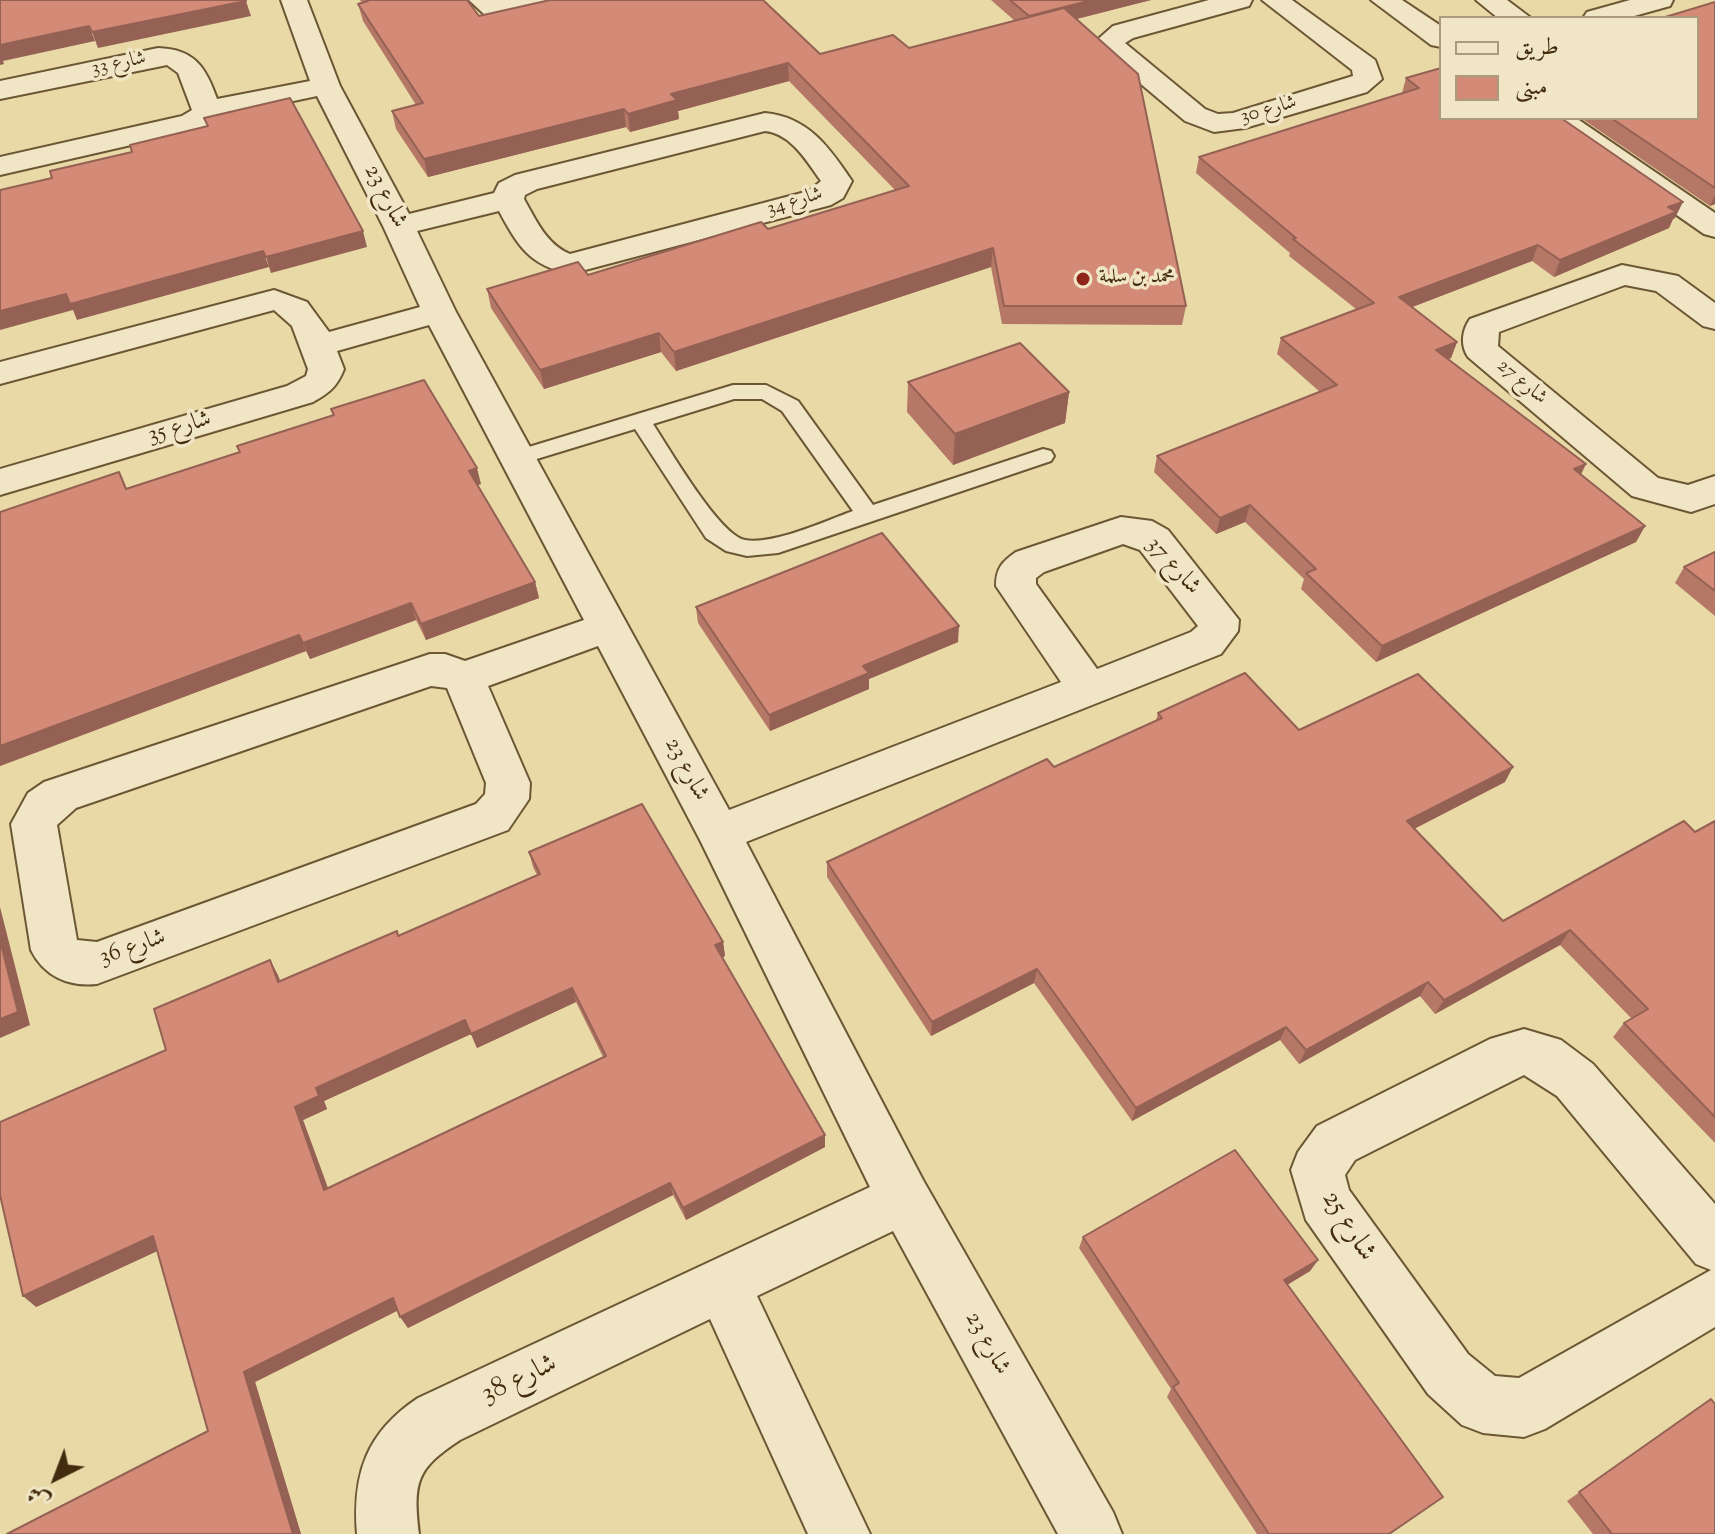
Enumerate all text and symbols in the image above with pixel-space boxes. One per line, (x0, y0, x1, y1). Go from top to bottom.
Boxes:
legend (1439, 16, 1699, 120)
text: طريق (1515, 31, 1559, 65)
street label: شارع 33 (90, 48, 148, 82)
text: مبنى (1515, 71, 1548, 105)
street label: شارع 30 (1238, 92, 1300, 130)
street label: شارع 23 (356, 160, 412, 234)
street label: شارع 34 (764, 183, 826, 223)
place label: محمد بن سلمة (1099, 267, 1175, 291)
marker: محمد بن سلمة (1074, 270, 1092, 288)
street label: شارع 27 (1491, 355, 1551, 411)
street label: شارع 35 (145, 406, 215, 452)
street label: شارع 37 (1138, 532, 1206, 602)
street label: شارع 23 (656, 733, 714, 807)
street label: شارع 36 (96, 924, 170, 974)
street label: شارع 25 (1312, 1185, 1382, 1269)
street label: شارع 23 (957, 1307, 1015, 1381)
street label: شارع 38 (477, 1349, 563, 1413)
north arrow (16, 1438, 96, 1518)
text: ش (21, 1477, 59, 1515)

